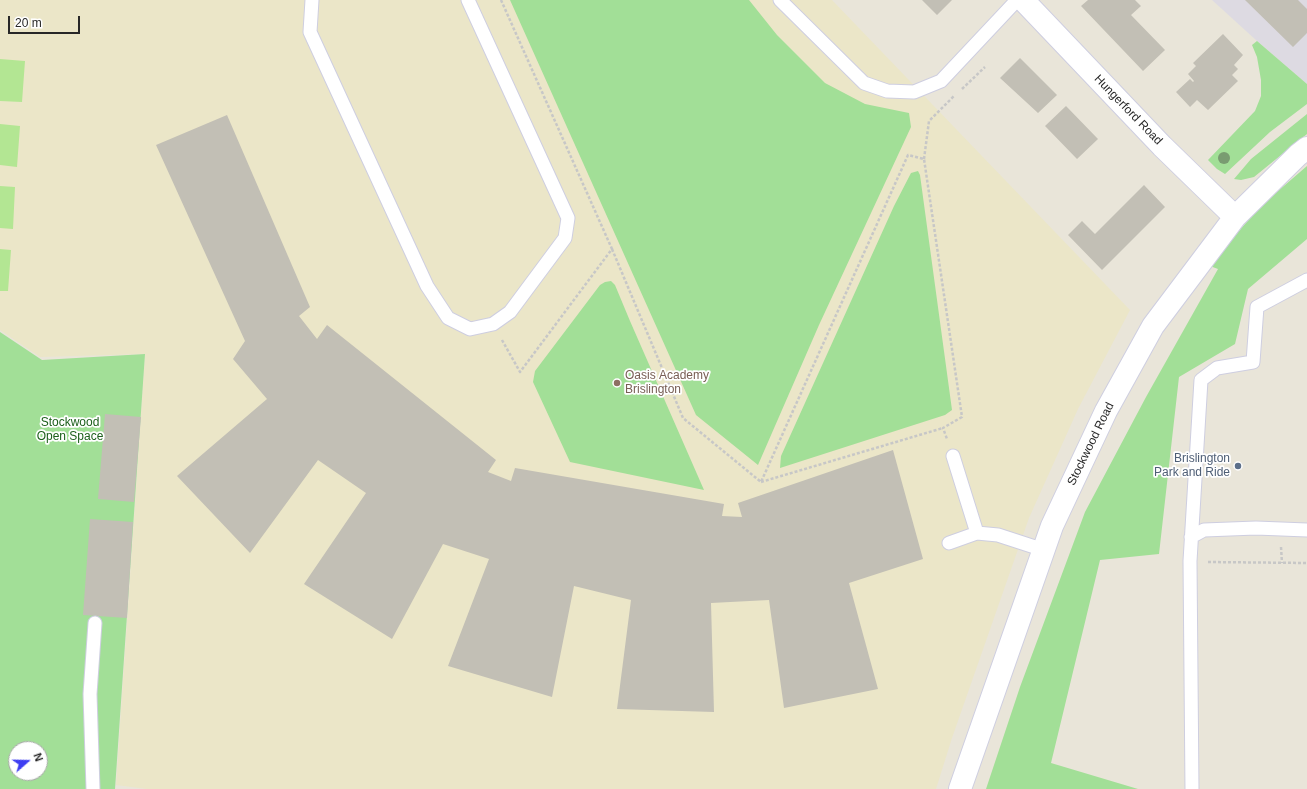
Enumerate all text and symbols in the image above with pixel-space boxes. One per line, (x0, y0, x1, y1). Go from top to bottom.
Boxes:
scale bar (10, 8, 82, 34)
text: 20 m (15, 16, 42, 30)
street label: Hungerford Road (1091, 72, 1165, 148)
place label: Oasis Academy Brislington (625, 369, 709, 397)
marker: Oasis Academy Brislington (612, 378, 622, 388)
street label: Stockwood Road (1065, 400, 1117, 488)
park label: Stockwood Open Space (37, 416, 103, 444)
place label: Brislington Park and Ride (1154, 452, 1230, 480)
marker: Brislington Park and Ride (1233, 461, 1243, 471)
north arrow (8, 741, 48, 781)
text: N (31, 751, 45, 763)

